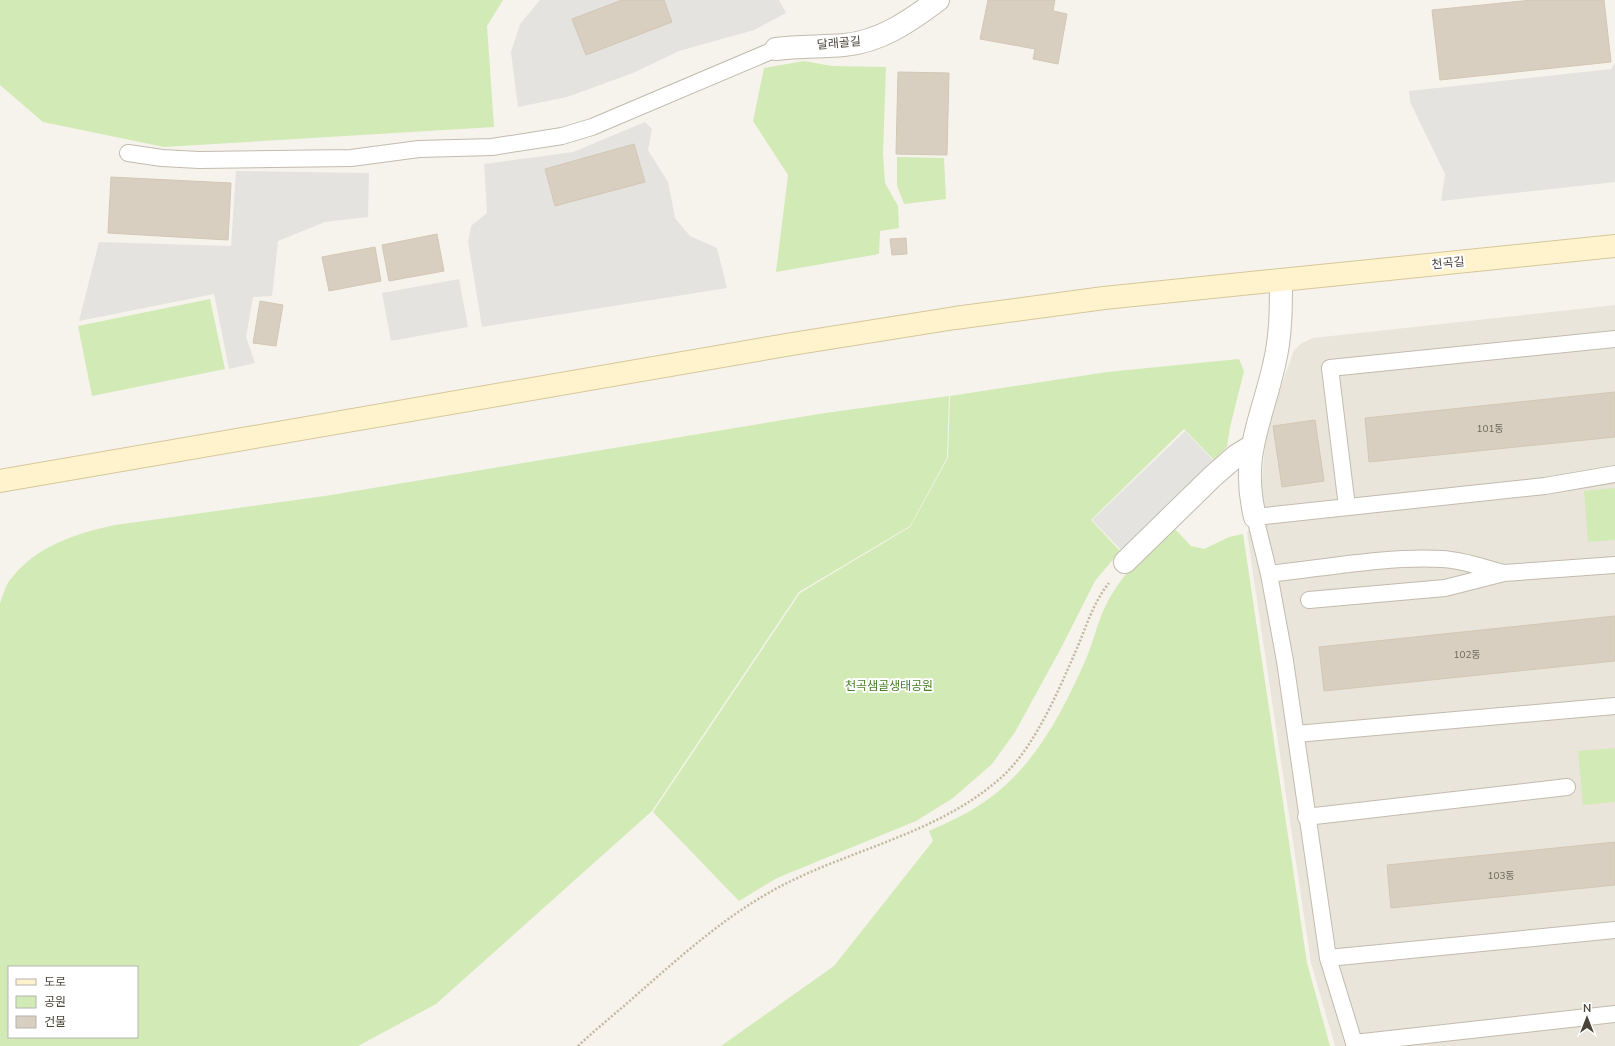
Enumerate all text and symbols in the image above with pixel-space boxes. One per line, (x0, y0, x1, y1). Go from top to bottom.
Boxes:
street label: 달래골길 (816, 33, 862, 53)
street label: 천곡길 (1431, 253, 1465, 273)
house number: 101동 (1476, 422, 1504, 436)
house number: 102동 (1453, 648, 1481, 662)
park label: 천곡샘골생태공원 (845, 678, 933, 694)
house number: 103동 (1487, 869, 1515, 883)
legend (8, 966, 138, 1038)
text: 도로 (44, 974, 66, 990)
text: 공원 (44, 994, 66, 1010)
north arrow (1567, 998, 1607, 1038)
text: N (1583, 1001, 1591, 1016)
text: 건물 (44, 1014, 66, 1030)

